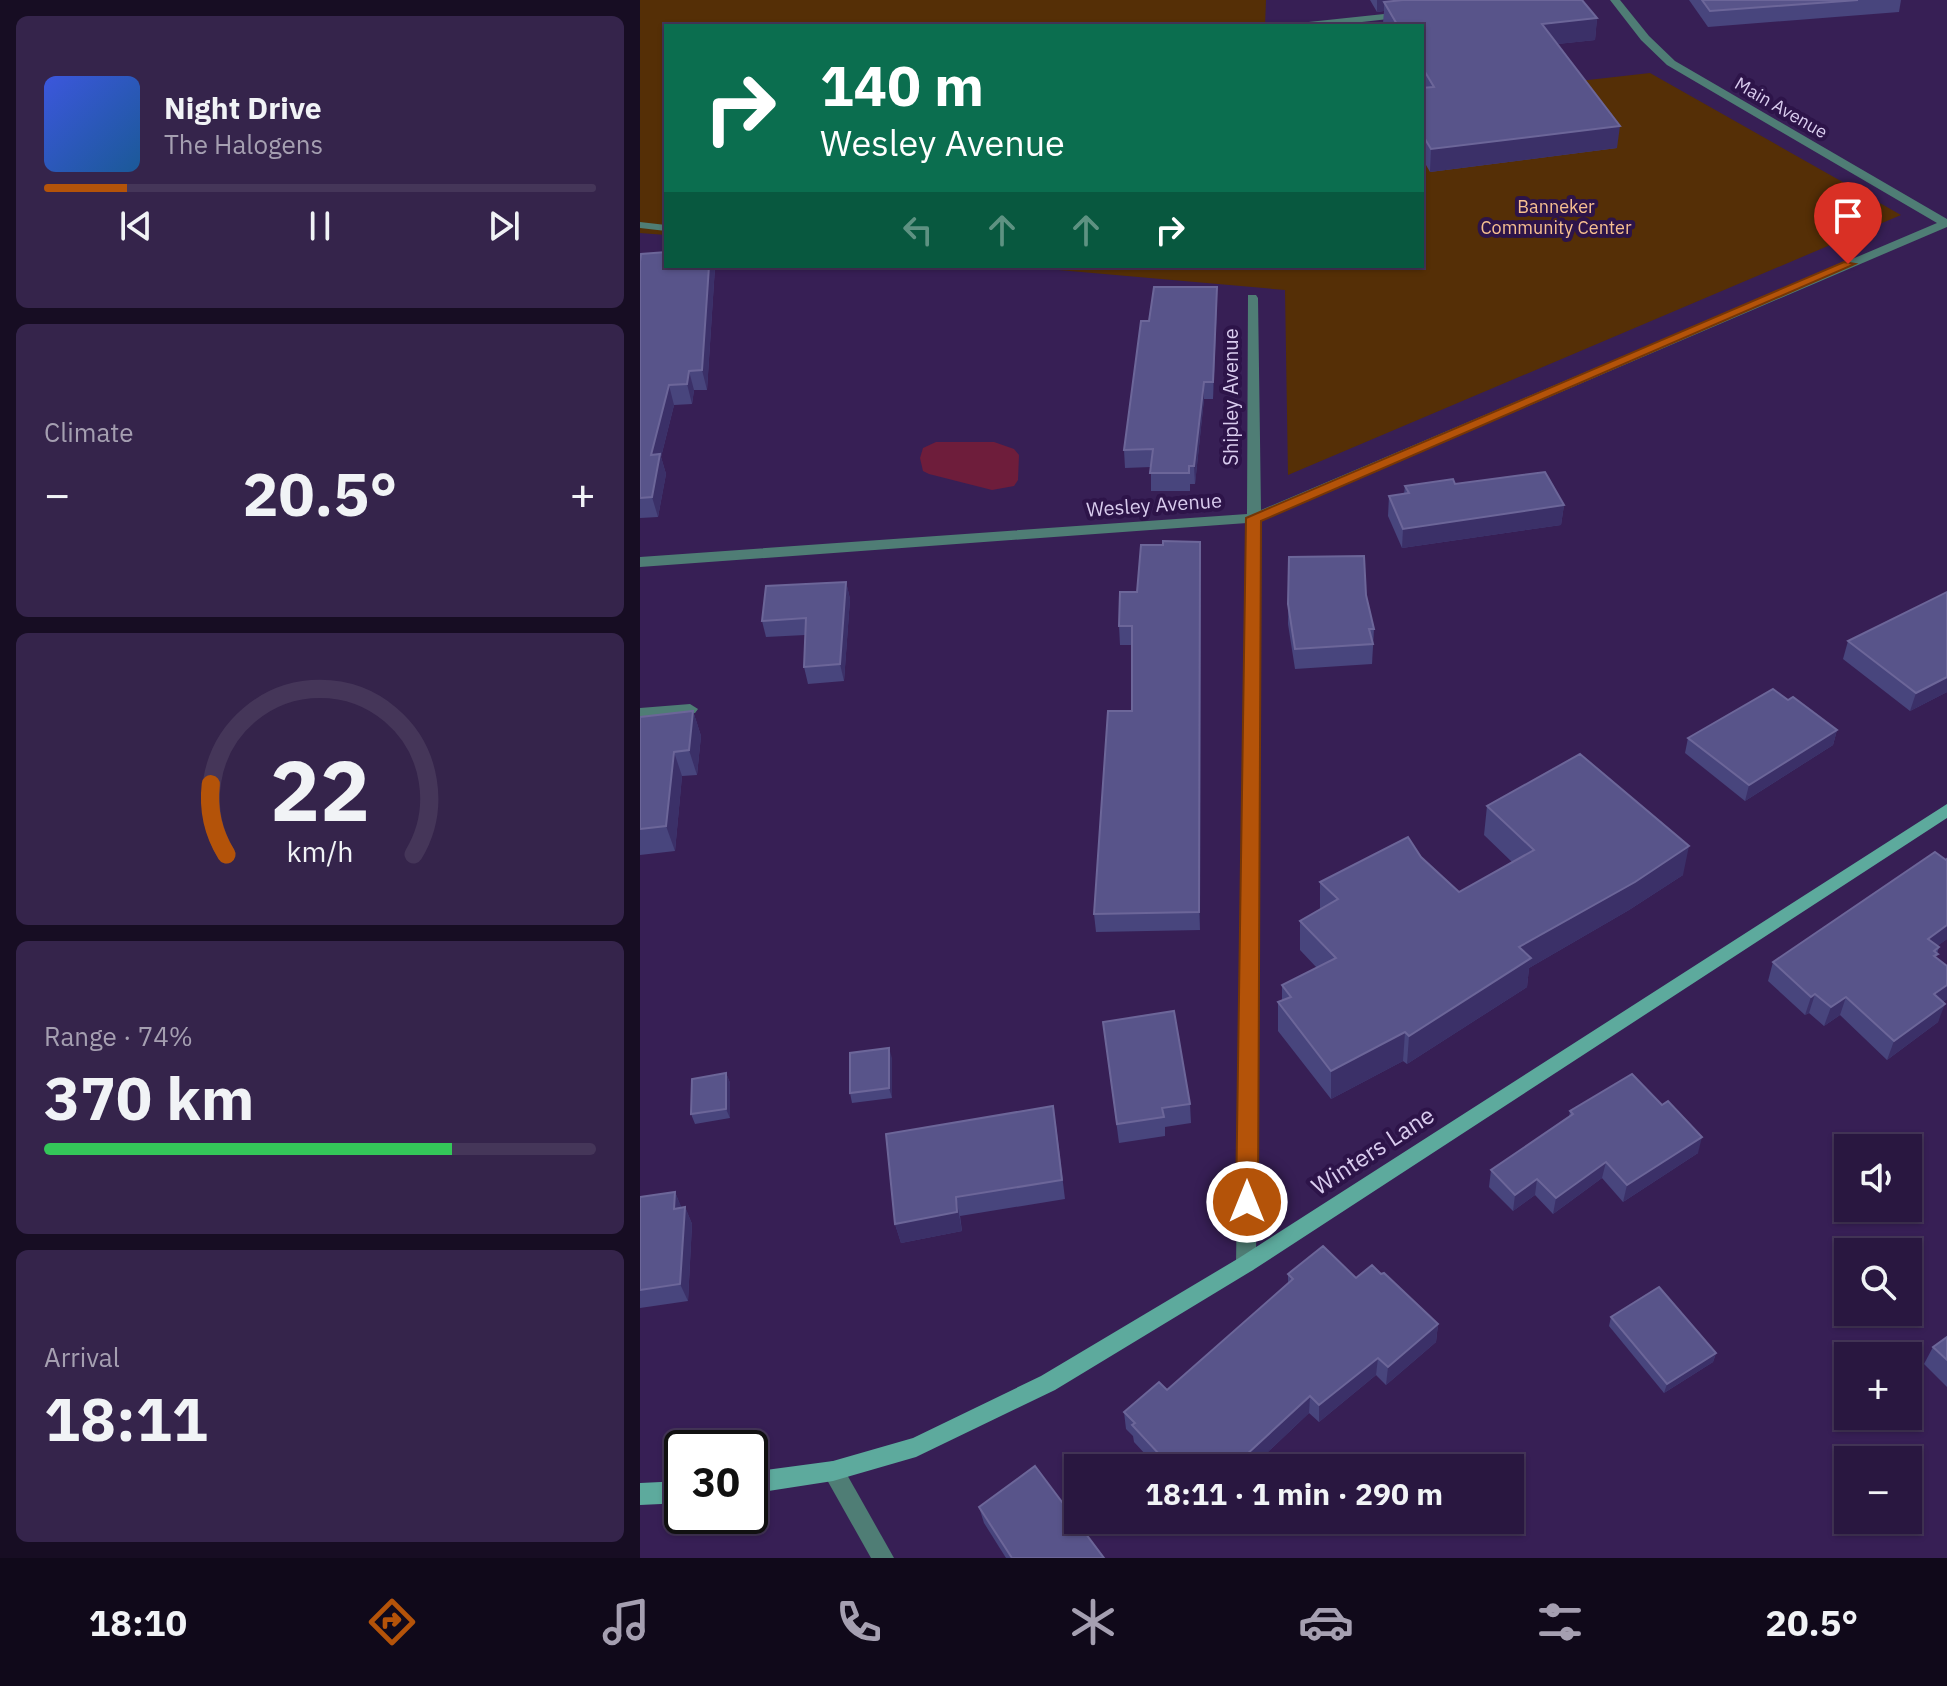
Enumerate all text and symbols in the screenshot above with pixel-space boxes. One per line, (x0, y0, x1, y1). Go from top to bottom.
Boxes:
text: 140 m (820, 49, 984, 121)
icon: right (688, 56, 792, 160)
street label: Main Avenue (1731, 72, 1832, 143)
text: Night Drive (164, 88, 322, 127)
text: Wesley Avenue (820, 119, 1065, 166)
text: The Halogens (164, 127, 323, 161)
pin (1814, 182, 1882, 264)
icon: arrive (1826, 194, 1870, 238)
park label: Banneker Community Center (1480, 195, 1632, 239)
icon: previous (114, 204, 158, 248)
icon: pause (298, 204, 342, 248)
icon: next (482, 204, 526, 248)
icon: left (896, 208, 940, 252)
icon: ahead (980, 208, 1024, 252)
icon: ahead (1064, 208, 1108, 252)
icon: right (1148, 208, 1192, 252)
street label: Shipley Avenue (1217, 328, 1244, 466)
text: Climate (44, 415, 134, 449)
text: 20.5° (243, 454, 397, 533)
text: − (44, 465, 70, 522)
text: + (570, 465, 596, 522)
street label: Wesley Avenue (1085, 486, 1223, 523)
text: 22 (270, 736, 370, 844)
text: km/h (286, 833, 354, 870)
text: Range · 74% (44, 1019, 193, 1053)
text: 370 km (44, 1058, 254, 1137)
street label: Winters Lane (1305, 1099, 1440, 1202)
map controls (1834, 1134, 1922, 1534)
button: sound (1834, 1134, 1922, 1222)
position arrow (1205, 1160, 1289, 1244)
button: search (1834, 1238, 1922, 1326)
text: Arrival (44, 1340, 120, 1374)
button: + (1834, 1342, 1922, 1430)
text: 18:11 (44, 1379, 208, 1458)
speed limit sign: 30 (664, 1430, 768, 1534)
button: − (1834, 1446, 1922, 1534)
text: 18:11 · 1 min · 290 m (1145, 1474, 1443, 1513)
icon: directions (364, 1594, 420, 1650)
icon: music (598, 1594, 654, 1650)
icon: phone (831, 1594, 887, 1650)
icon: climate (1065, 1594, 1121, 1650)
icon: car (1298, 1594, 1354, 1650)
icon: filters (1532, 1594, 1588, 1650)
text: 18:10 (89, 1599, 187, 1646)
text: 20.5° (1765, 1599, 1858, 1646)

